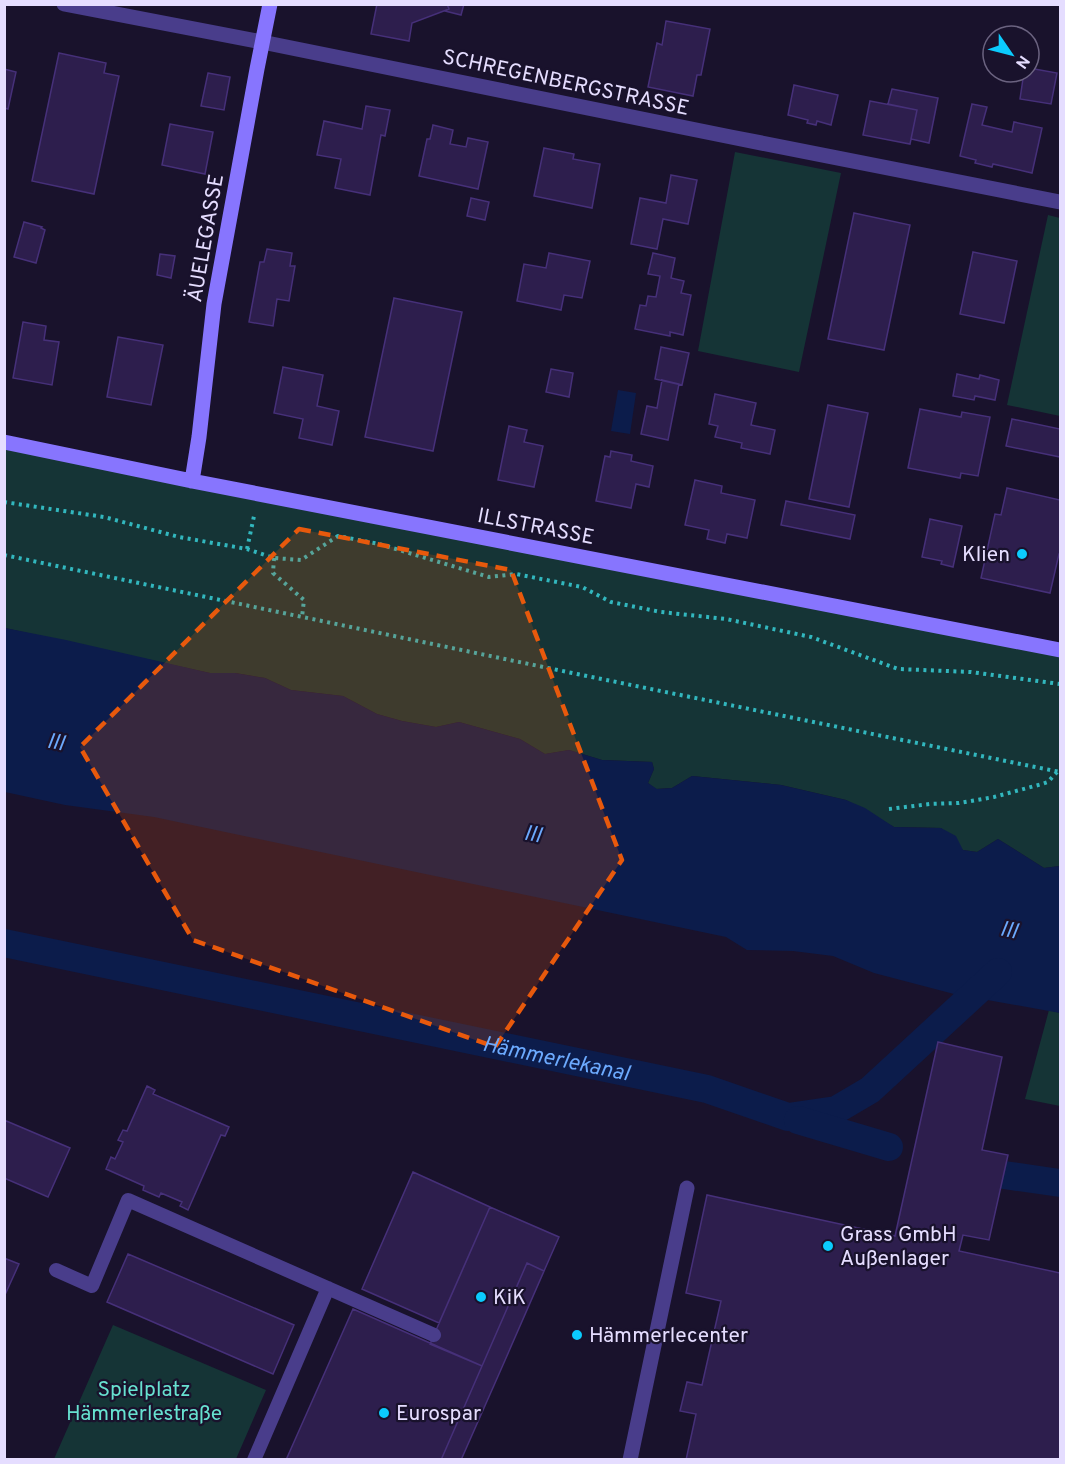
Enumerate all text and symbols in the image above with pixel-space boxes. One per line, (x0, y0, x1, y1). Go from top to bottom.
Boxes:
north arrow (981, 24, 1041, 84)
street label: SCHREGENBERGSTRASSE (440, 44, 692, 123)
text: N (1010, 51, 1033, 72)
street label: ÄUELEGASSE (182, 172, 231, 304)
street label: ILLSTRASSE (475, 503, 596, 552)
place label: Klien (962, 542, 1010, 569)
marker: Klien (1015, 547, 1029, 561)
water label: Ill (45, 729, 68, 759)
water label: Ill (522, 821, 545, 851)
water label: Ill (997, 916, 1021, 947)
water label: Hämmerlekanal (480, 1032, 633, 1089)
place label: Grass GmbH Außenlager (840, 1222, 957, 1273)
marker: Grass GmbH Außenlager (821, 1239, 835, 1253)
place label: KiK (493, 1285, 526, 1312)
marker: KiK (474, 1290, 488, 1304)
place label: Hämmerlecenter (589, 1323, 748, 1350)
marker: Hämmerlecenter (570, 1328, 584, 1342)
park label: Spielplatz Hämmerlestraße (66, 1377, 222, 1428)
place label: Eurospar (396, 1401, 481, 1428)
marker: Eurospar (377, 1406, 391, 1420)

